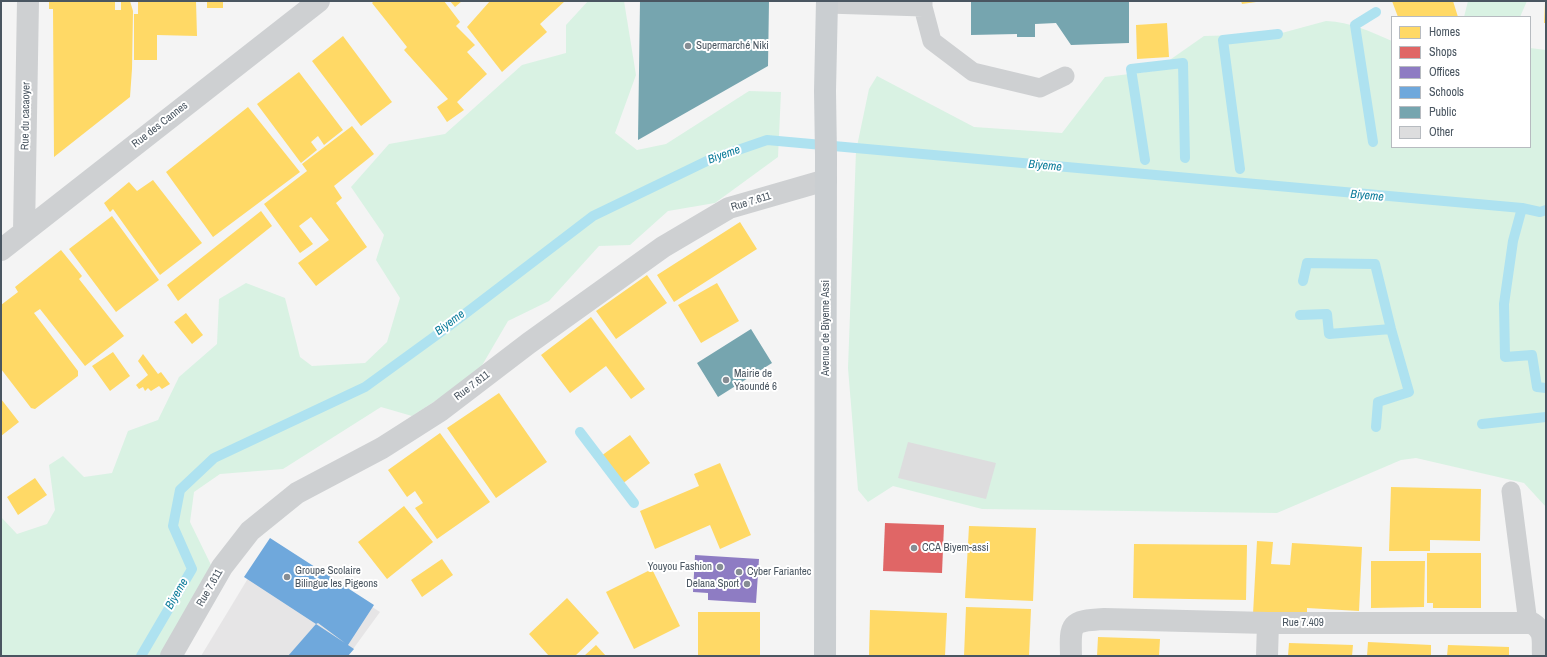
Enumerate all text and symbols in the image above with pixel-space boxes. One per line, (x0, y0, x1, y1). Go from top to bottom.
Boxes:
legend (1391, 16, 1531, 148)
text: Homes (1429, 24, 1460, 40)
place label: Supermarché Niki (696, 39, 769, 53)
marker: Supermarché Niki (683, 41, 693, 51)
text: Shops (1429, 44, 1457, 60)
text: Offices (1429, 64, 1460, 80)
street label: Rue du cacaoyer (19, 82, 33, 150)
text: Schools (1429, 84, 1464, 100)
street label: Rue des Cannes (129, 99, 191, 151)
text: Public (1429, 104, 1456, 120)
text: Other (1429, 124, 1454, 140)
water label: Biyeme (706, 143, 742, 167)
water label: Biyeme (1028, 157, 1062, 175)
water label: Biyeme (1350, 187, 1384, 205)
street label: Rue 7.611 (729, 190, 773, 214)
street label: Avenue de Biyeme Assi (819, 280, 833, 376)
water label: Biyeme (432, 307, 468, 339)
place label: Mairie de Yaoundé 6 (734, 367, 777, 393)
street label: Rue 7.611 (452, 368, 492, 404)
marker: Mairie de Yaoundé 6 (721, 375, 731, 385)
place label: CCA Biyem-assi (922, 541, 989, 555)
marker: CCA Biyem-assi (909, 543, 919, 553)
place label: Youyou Fashion (647, 560, 712, 574)
marker: Youyou Fashion (715, 562, 725, 572)
place label: Groupe Scolaire Bilingue les Pigeons (295, 564, 378, 590)
place label: Cyber Fariantec (747, 565, 811, 579)
street label: Rue 7.611 (194, 567, 226, 609)
marker: Cyber Fariantec (734, 567, 744, 577)
marker: Groupe Scolaire Bilingue les Pigeons (282, 572, 292, 582)
water label: Biyeme (162, 576, 192, 612)
place label: Delana Sport (686, 577, 739, 591)
marker: Delana Sport (742, 579, 752, 589)
street label: Rue 7.409 (1282, 616, 1324, 630)

